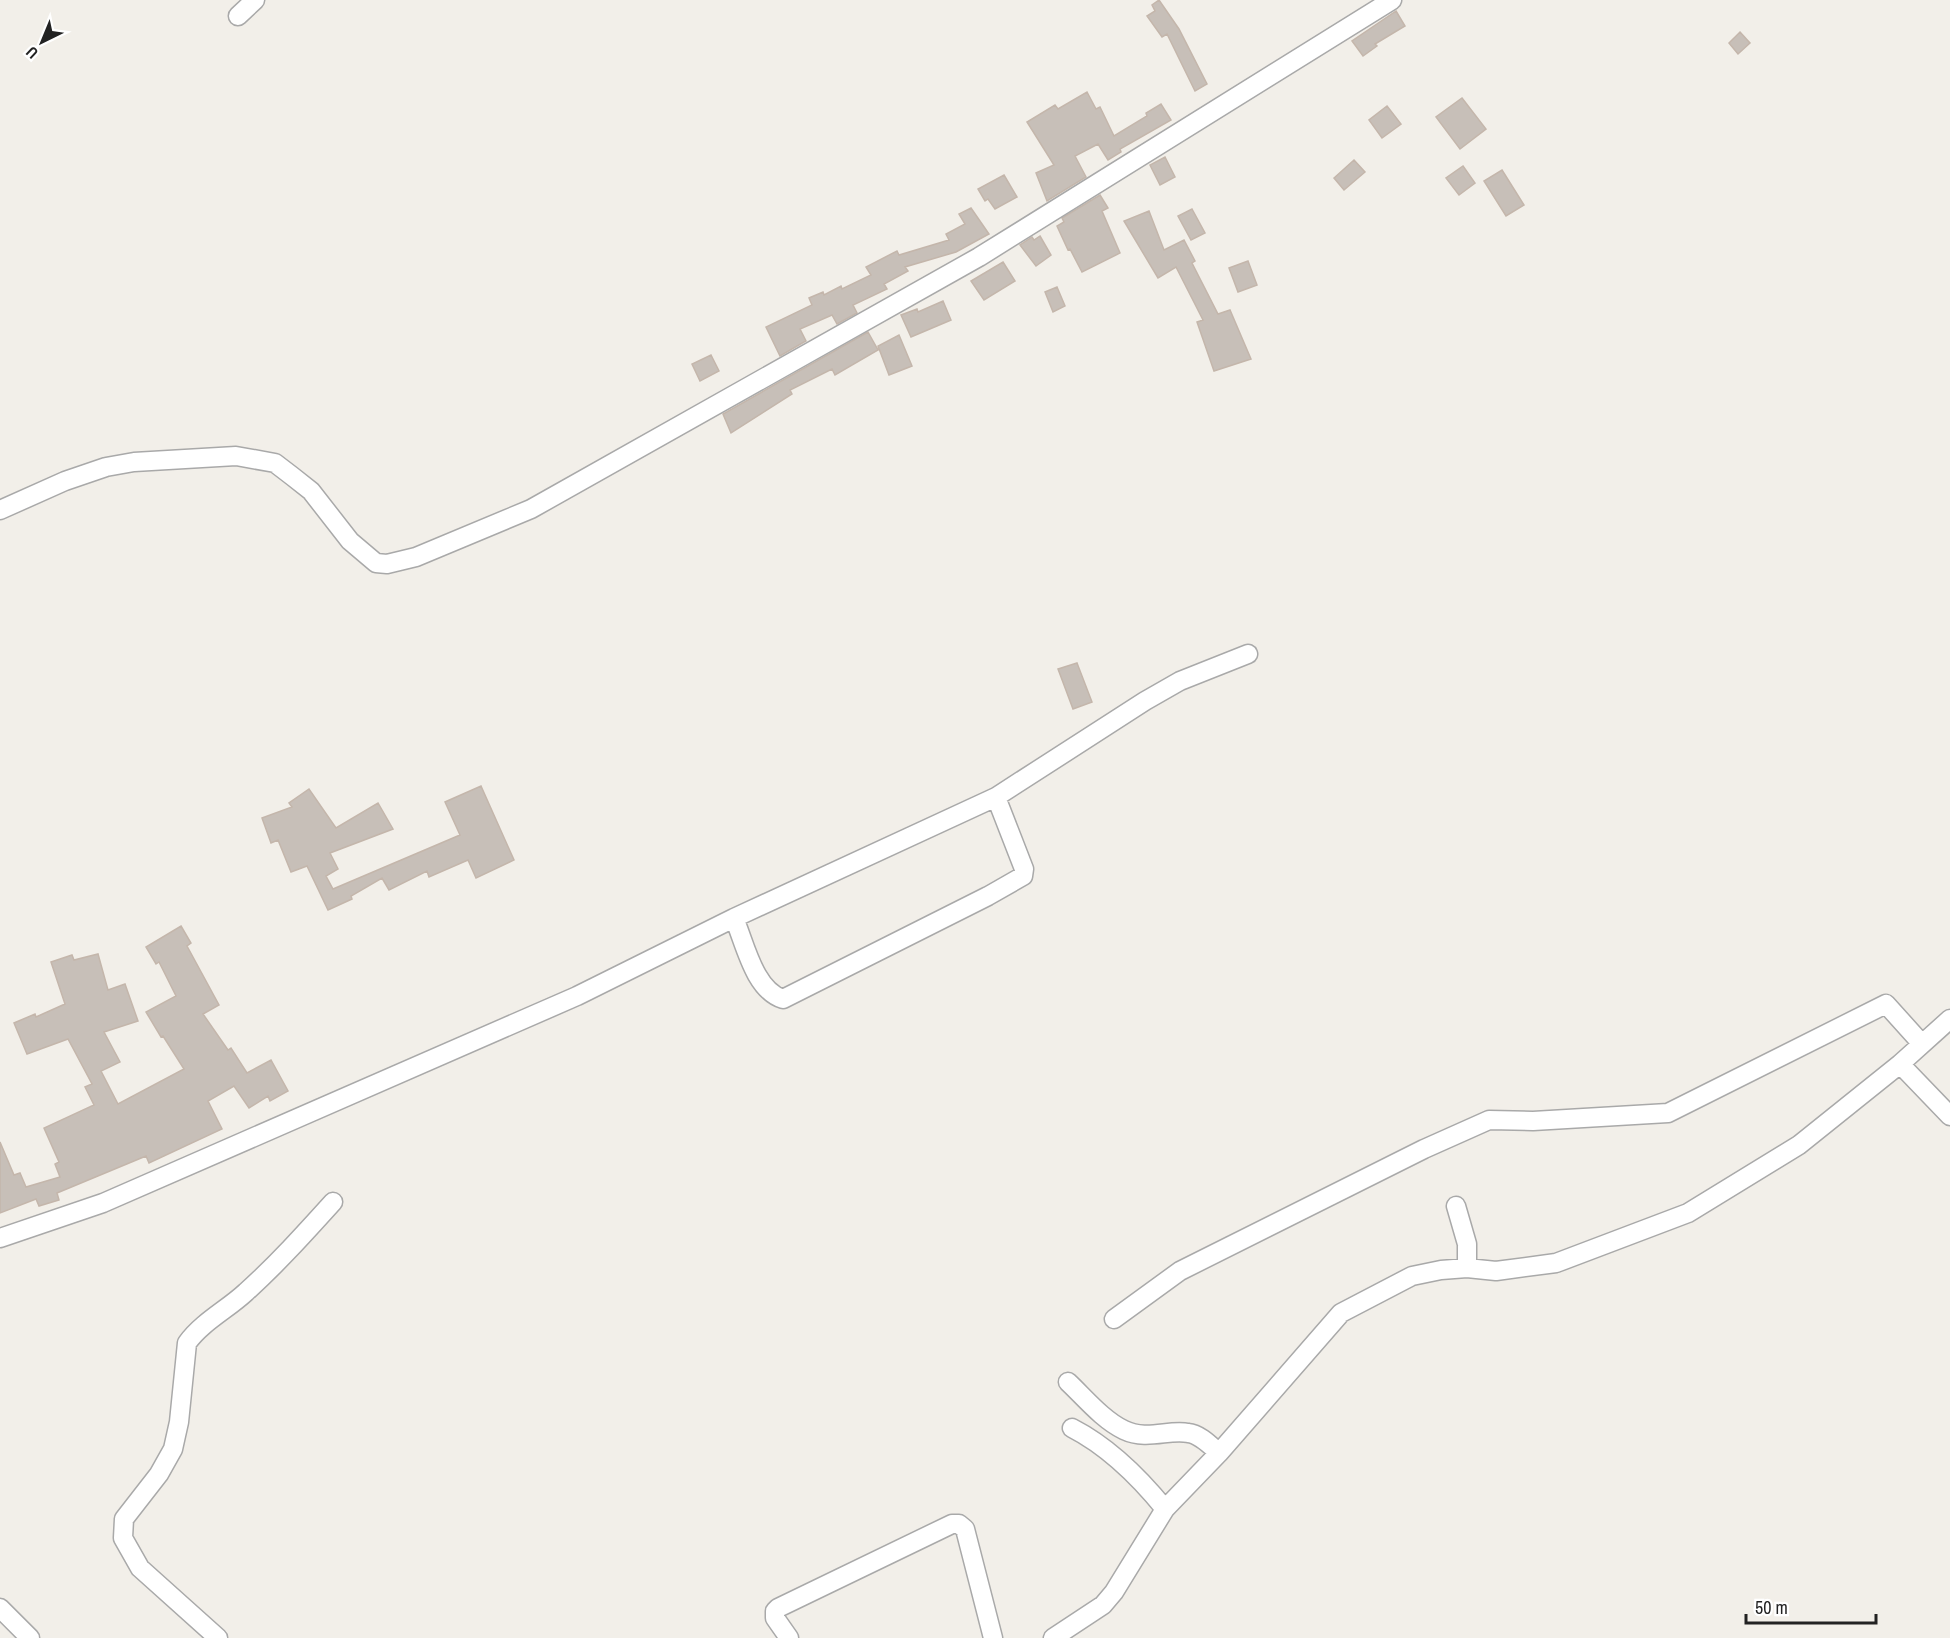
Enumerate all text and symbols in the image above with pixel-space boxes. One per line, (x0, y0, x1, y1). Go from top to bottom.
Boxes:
north arrow (12, 12, 72, 72)
text: U (21, 42, 43, 64)
scale bar (1746, 1587, 1876, 1625)
text: 50 m (1755, 1595, 1788, 1620)

